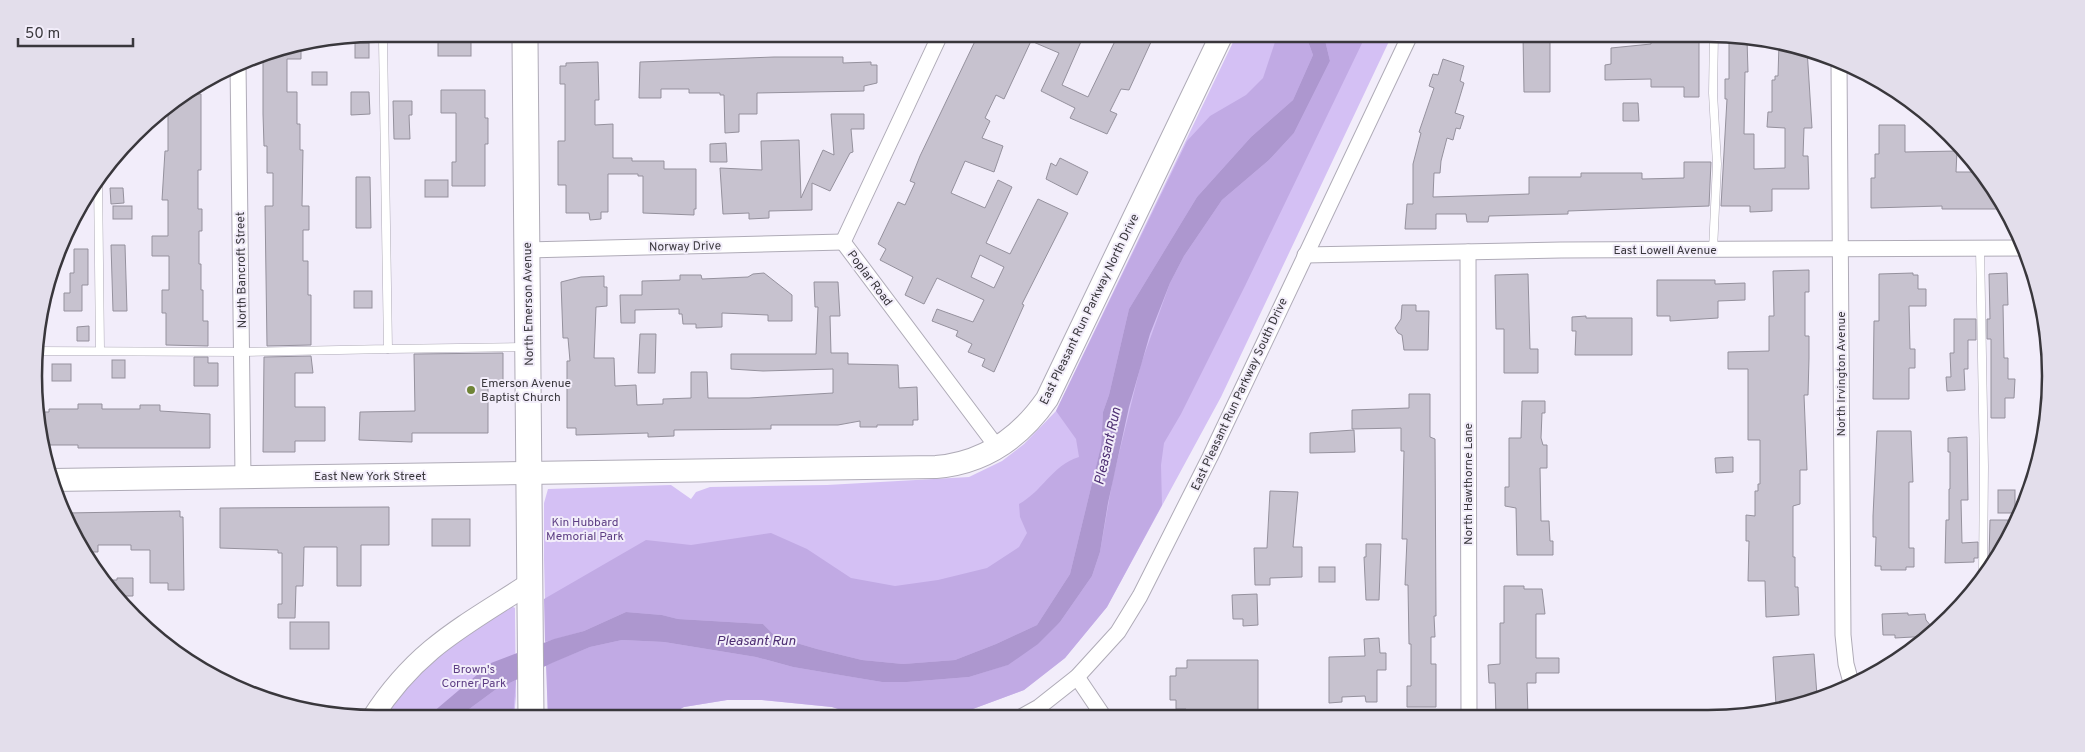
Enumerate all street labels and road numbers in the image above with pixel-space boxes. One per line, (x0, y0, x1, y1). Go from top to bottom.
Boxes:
street label: North Bancroft Street (233, 211, 251, 328)
street label: East Pleasant Run Parkway North Drive (1037, 211, 1143, 408)
street label: Norway Drive (649, 238, 721, 256)
street label: North Emerson Avenue (520, 242, 538, 366)
street label: East Lowell Avenue (1613, 243, 1717, 259)
street label: Poplar Road (843, 247, 895, 310)
street label: East Pleasant Run Parkway South Drive (1188, 295, 1292, 493)
street label: North Irvington Avenue (1834, 311, 1850, 437)
street label: North Hawthorne Lane (1461, 423, 1477, 545)
street label: East New York Street (314, 469, 426, 485)

